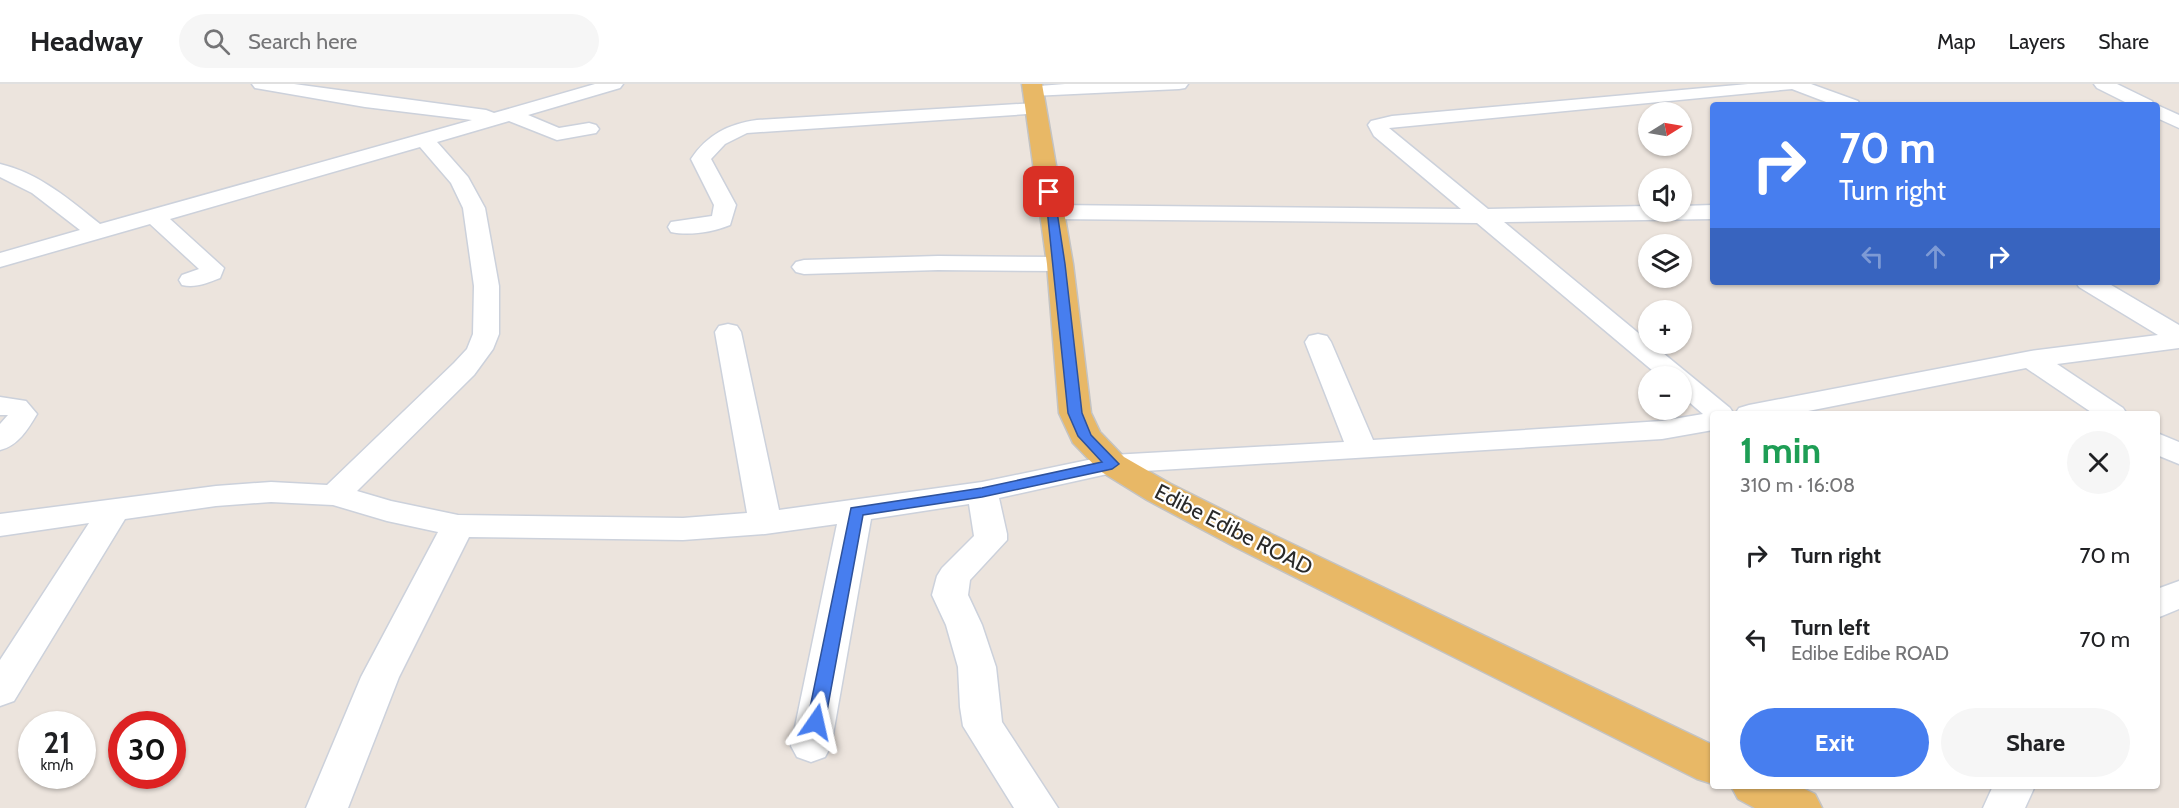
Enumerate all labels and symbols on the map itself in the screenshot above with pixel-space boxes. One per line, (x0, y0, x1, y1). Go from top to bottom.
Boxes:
north arrow (1638, 102, 1692, 156)
pin (1023, 166, 1074, 217)
street label: Edibe Edibe ROAD (1150, 478, 1317, 581)
position arrow (784, 690, 848, 754)
speed limit sign: 30 (108, 711, 186, 789)

